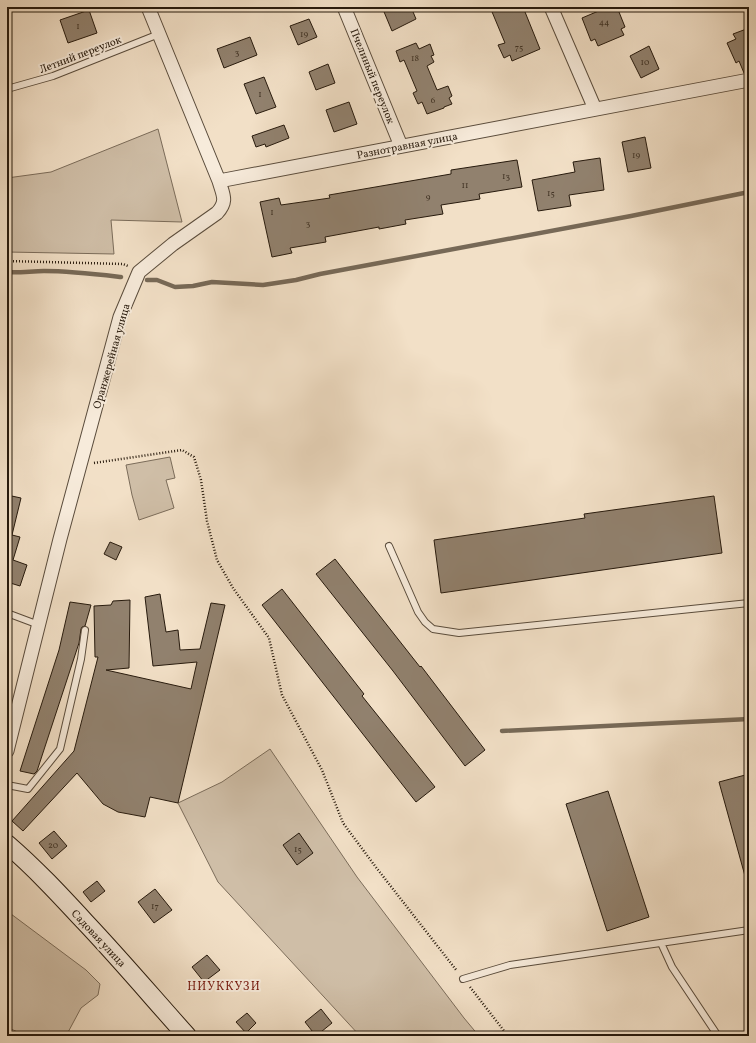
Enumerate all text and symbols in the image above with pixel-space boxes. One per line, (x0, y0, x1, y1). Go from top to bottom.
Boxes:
house number: 44 (599, 16, 609, 29)
house number: 1 (76, 20, 80, 33)
street label: Пчелиный переулок (346, 27, 398, 127)
house number: 19 (300, 28, 308, 41)
street label: Летний переулок (37, 33, 124, 78)
house number: 75 (515, 41, 523, 54)
house number: 3 (235, 46, 240, 59)
house number: 18 (411, 52, 419, 65)
house number: 10 (641, 56, 650, 69)
house number: 1 (258, 88, 262, 101)
house number: 6 (431, 94, 436, 107)
street label: Разнотравная улица (356, 129, 459, 164)
house number: 19 (632, 149, 640, 162)
house number: 13 (502, 170, 510, 183)
house number: 11 (462, 179, 468, 192)
house number: 15 (547, 187, 555, 200)
house number: 9 (426, 191, 431, 204)
house number: 1 (270, 206, 274, 219)
house number: 3 (306, 217, 311, 230)
street label: Оранжерейная улица (90, 301, 135, 411)
house number: 20 (48, 839, 59, 852)
house number: 15 (294, 843, 302, 856)
house number: 17 (151, 900, 159, 913)
street label: Садовая улица (67, 907, 129, 972)
district label: НИУККУЗИ (187, 979, 261, 995)

